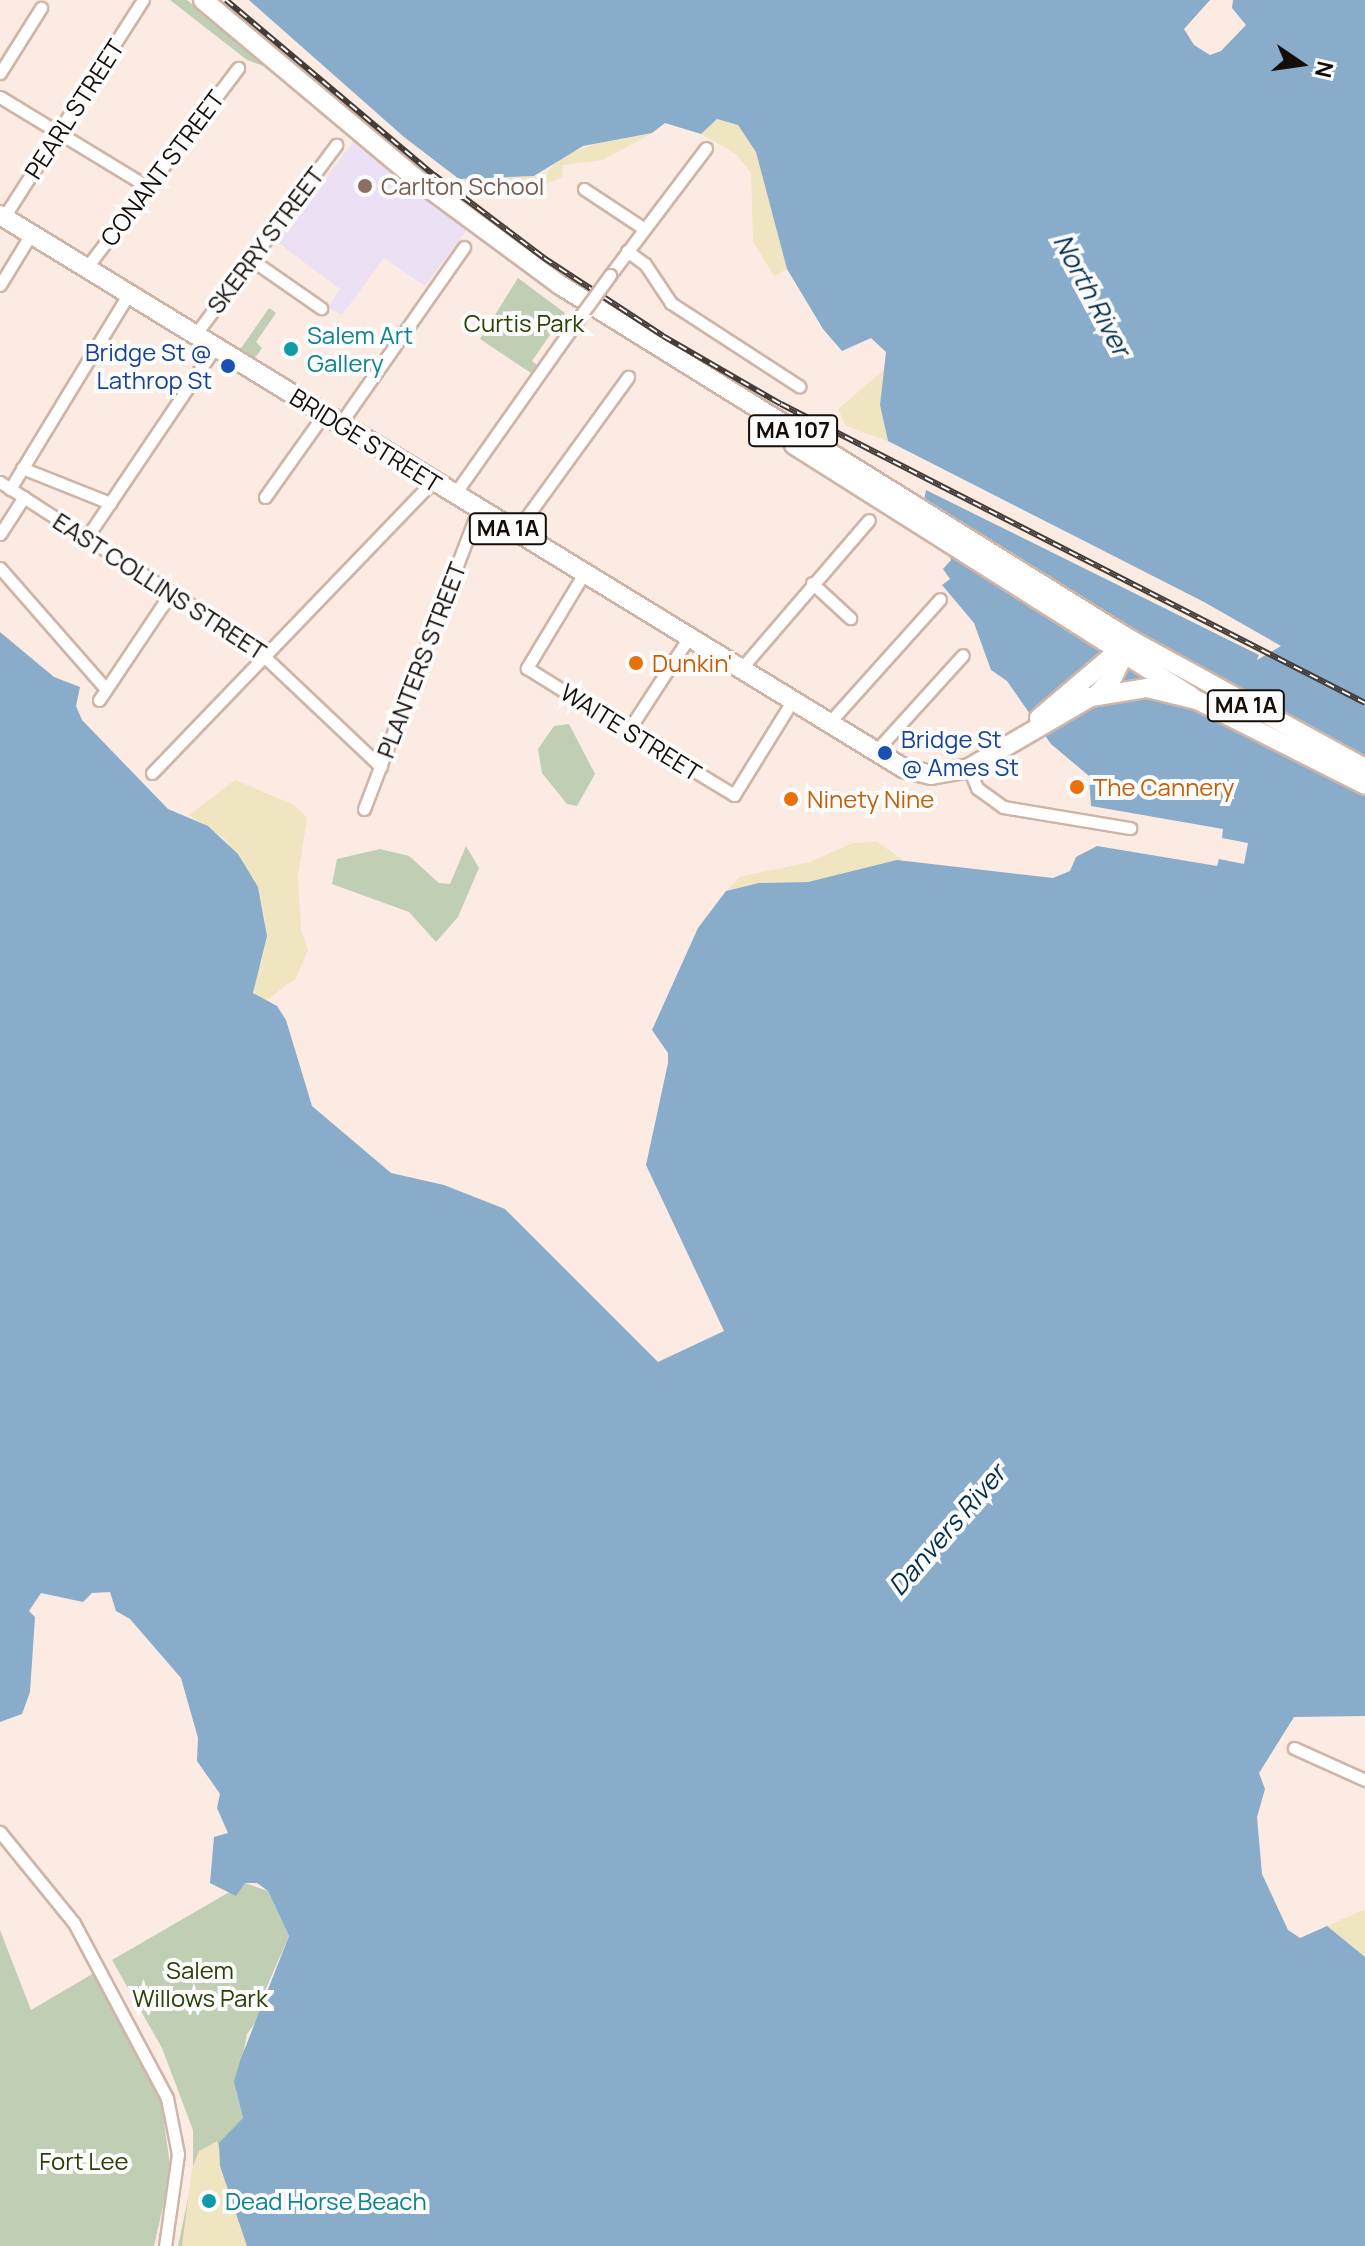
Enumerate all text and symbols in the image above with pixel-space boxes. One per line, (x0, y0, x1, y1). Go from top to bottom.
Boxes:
north arrow (1261, 24, 1341, 104)
street label: PEARL STREET (18, 33, 130, 185)
text: N (1308, 58, 1341, 80)
street label: CONANT STREET (94, 84, 230, 252)
street label: SKERRY STREET (200, 161, 330, 319)
place label: Carlton School (381, 172, 544, 200)
marker: Carlton School (356, 177, 374, 195)
water label: North River (1047, 229, 1137, 361)
park label: Curtis Park (464, 309, 584, 337)
place label: Salem Art Gallery (307, 321, 413, 377)
place label: Bridge St @ Lathrop St (85, 338, 212, 394)
marker: Salem Art Gallery (282, 340, 300, 358)
marker: Bridge St @ Lathrop St (219, 357, 237, 375)
street label: BRIDGE STREET (285, 382, 447, 498)
road number: MA 107 (747, 413, 839, 449)
street label: EAST COLLINS STREET (48, 506, 272, 666)
road number: MA 1A (468, 511, 548, 547)
street label: PLANTERS STREET (370, 558, 472, 762)
place label: Dunkin' (652, 649, 733, 677)
marker: Dunkin' (627, 654, 645, 672)
street label: WAITE STREET (555, 677, 707, 787)
road number: MA 1A (1206, 688, 1286, 724)
place label: Bridge St @ Ames St (901, 725, 1019, 781)
marker: Bridge St @ Ames St (876, 744, 894, 762)
place label: The Cannery (1093, 773, 1235, 801)
marker: The Cannery (1068, 778, 1086, 796)
place label: Ninety Nine (807, 785, 934, 813)
marker: Ninety Nine (782, 790, 800, 808)
water label: Danvers River (882, 1458, 1012, 1602)
park label: Salem Willows Park (132, 1956, 268, 2012)
park label: Fort Lee (39, 2147, 129, 2175)
place label: Dead Horse Beach (225, 2187, 427, 2215)
marker: Dead Horse Beach (200, 2192, 218, 2210)

